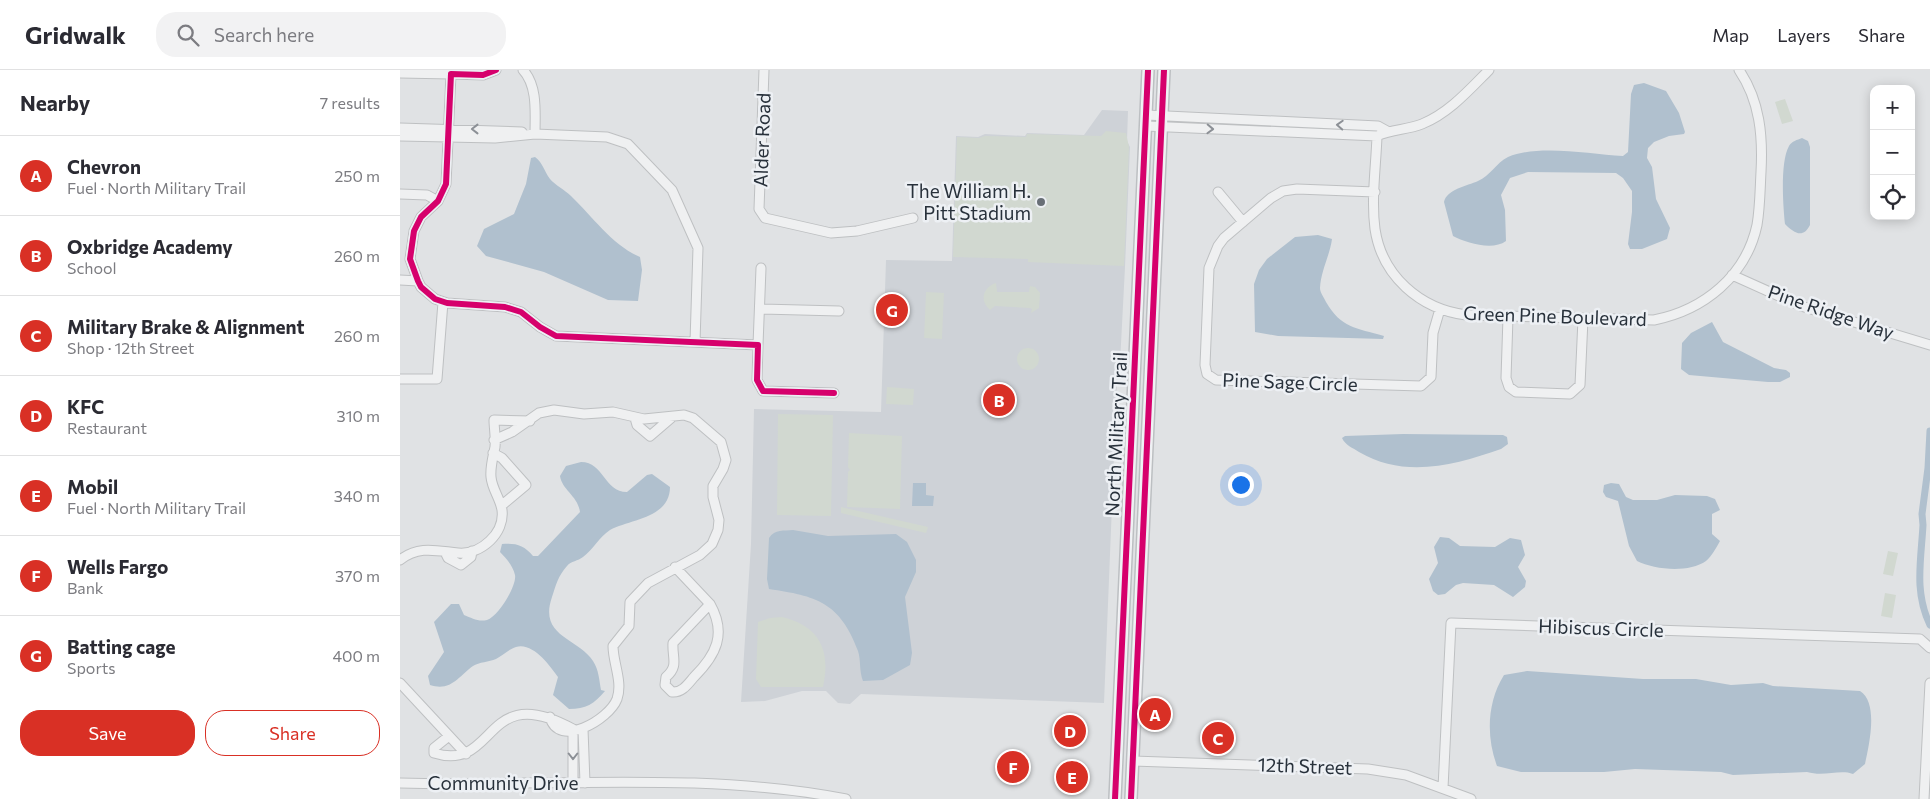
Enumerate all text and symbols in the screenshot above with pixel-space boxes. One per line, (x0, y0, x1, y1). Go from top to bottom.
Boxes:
search box (156, 12, 506, 57)
text: Gridwalk (25, 20, 126, 49)
icon: search (174, 21, 202, 49)
text: Search here (214, 23, 314, 46)
text: Map (1712, 24, 1749, 46)
text: Layers (1777, 24, 1830, 46)
text: Share (1858, 24, 1905, 46)
map controls (1870, 85, 1915, 220)
button: + (1870, 85, 1915, 130)
text: Nearby (20, 90, 90, 115)
street label: Alder Road (748, 92, 775, 188)
text: 7 results (320, 93, 380, 112)
one-way arrow (1335, 119, 1343, 130)
one-way arrow (1206, 123, 1214, 134)
one-way arrow (471, 124, 478, 134)
button: − (1870, 130, 1915, 175)
text: Chevron (67, 155, 141, 178)
text: A (30, 166, 42, 185)
text: 250 m (334, 166, 380, 185)
button: locate (1870, 175, 1915, 220)
text: Fuel · North Military Trail (67, 178, 246, 197)
place label: The William H. Pitt Stadium (907, 179, 1031, 224)
marker: The William H. Pitt Stadium (1035, 196, 1047, 208)
text: Oxbridge Academy (67, 235, 233, 258)
text: B (31, 246, 41, 265)
text: 260 m (334, 246, 380, 265)
text: School (67, 258, 117, 277)
street label: Pine Ridge Way (1765, 279, 1897, 344)
pin: G (876, 291, 908, 329)
street label: Green Pine Boulevard (1463, 301, 1647, 330)
text: Military Brake & Alignment (67, 315, 305, 338)
text: C (31, 326, 41, 345)
text: 260 m (334, 326, 380, 345)
text: Shop · 12th Street (67, 338, 194, 357)
street label: North Military Trail (1100, 351, 1131, 517)
street label: Pine Sage Circle (1222, 368, 1358, 395)
pin: B (983, 381, 1015, 419)
text: KFC (67, 395, 104, 418)
text: D (30, 406, 42, 425)
text: 310 m (337, 406, 380, 425)
text: Restaurant (67, 418, 147, 437)
your location (1228, 472, 1254, 498)
text: Mobil (67, 475, 118, 498)
text: E (31, 486, 41, 505)
text: 340 m (334, 486, 380, 505)
text: Fuel · North Military Trail (67, 498, 246, 517)
text: Wells Fargo (67, 555, 168, 578)
text: F (31, 566, 41, 585)
text: 370 m (335, 566, 380, 585)
text: Bank (67, 578, 104, 597)
street label: Hibiscus Circle (1538, 614, 1664, 641)
text: Batting cage (67, 635, 175, 658)
text: G (30, 646, 42, 665)
text: 400 m (332, 646, 380, 665)
text: Sports (67, 658, 116, 677)
pin: A (1139, 695, 1171, 733)
button: Save (20, 710, 195, 756)
button: Share (205, 710, 380, 756)
pin: D (1054, 712, 1086, 750)
pin: C (1202, 719, 1234, 757)
pin: F (997, 748, 1029, 786)
one-way arrow (568, 752, 578, 760)
street label: 12th Street (1257, 752, 1353, 779)
pin: E (1056, 758, 1088, 796)
street label: Community Drive (427, 771, 579, 794)

